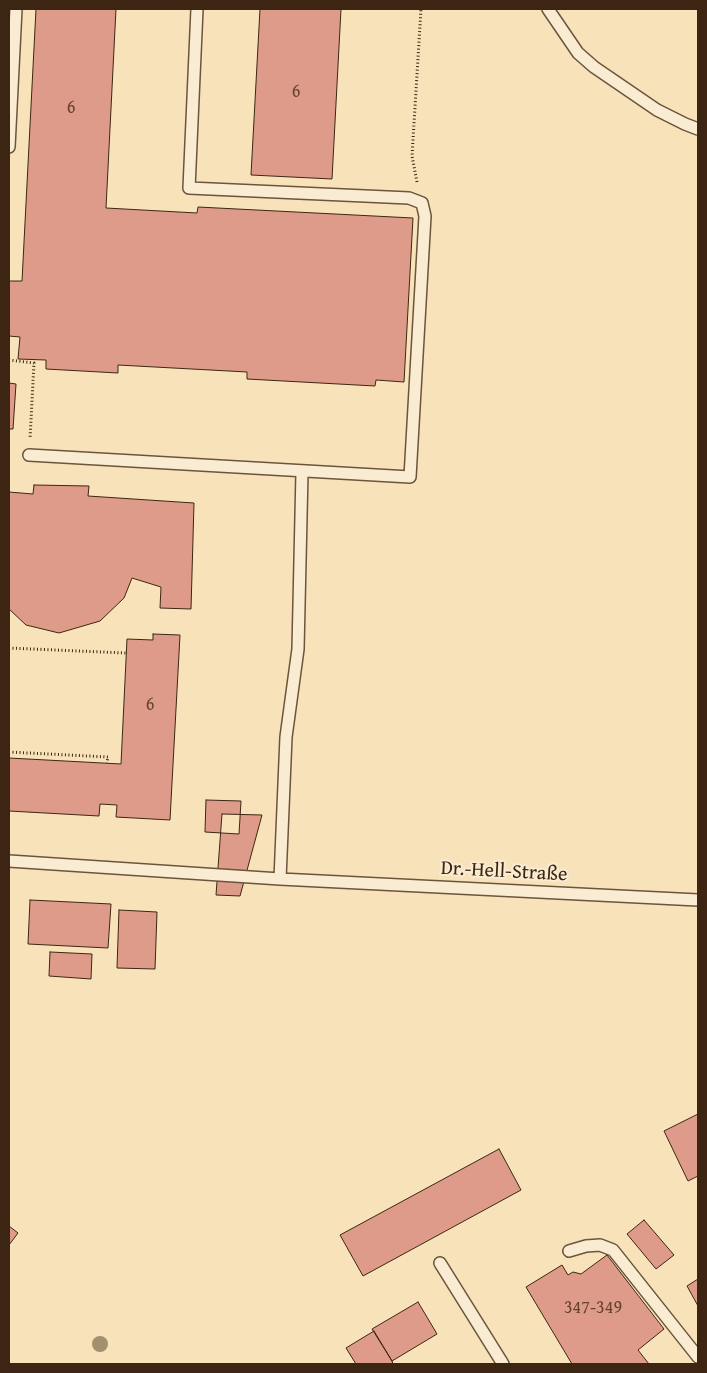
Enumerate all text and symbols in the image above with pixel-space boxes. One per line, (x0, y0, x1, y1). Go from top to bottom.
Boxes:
house number: 6 (292, 81, 300, 103)
house number: 6 (67, 97, 75, 119)
house number: 6 (146, 694, 154, 716)
street label: Dr.-Hell-Straße (440, 857, 568, 887)
house number: 347-349 (564, 1297, 622, 1319)

